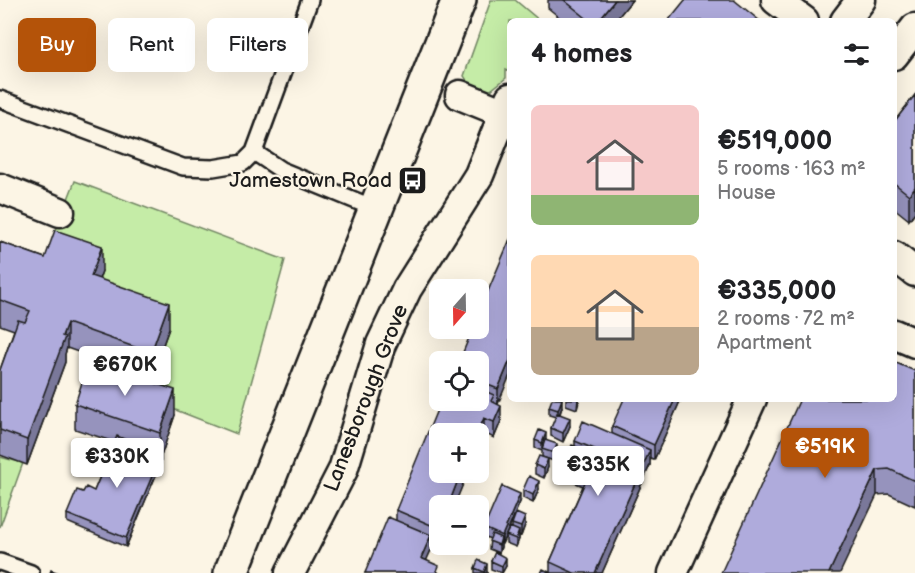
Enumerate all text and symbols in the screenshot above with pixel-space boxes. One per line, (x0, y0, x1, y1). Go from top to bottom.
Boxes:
chip: Buy (18, 18, 96, 72)
chip: Rent (108, 18, 195, 72)
chip: Filters (207, 18, 308, 72)
icon: filters (840, 38, 873, 71)
text: 4 homes (531, 39, 632, 70)
text: €519,000 (717, 126, 832, 157)
icon: home (579, 129, 651, 201)
text: 5 rooms · 163 m² (717, 157, 866, 181)
bus stop icon: Jamestown Road (397, 164, 429, 196)
place label: Jamestown Road (229, 168, 392, 193)
text: House (717, 181, 776, 205)
text: €335,000 (717, 276, 836, 307)
north arrow (429, 279, 489, 339)
map controls (429, 279, 489, 555)
icon: home (579, 279, 651, 351)
street label: Lanesborough Grove (319, 301, 413, 495)
text: 2 rooms · 72 m² (717, 307, 855, 331)
text: Apartment (717, 331, 812, 355)
pin: €670K (83, 346, 167, 397)
button: locate (429, 351, 489, 411)
text: €670K (93, 353, 157, 377)
button: + (429, 423, 489, 483)
pin: €519K (783, 428, 867, 479)
text: €519K (795, 435, 855, 459)
pin: €330K (75, 438, 159, 489)
text: €330K (85, 445, 149, 469)
pin: €335K (556, 446, 640, 497)
text: €335K (566, 453, 630, 477)
button: − (429, 495, 489, 555)

